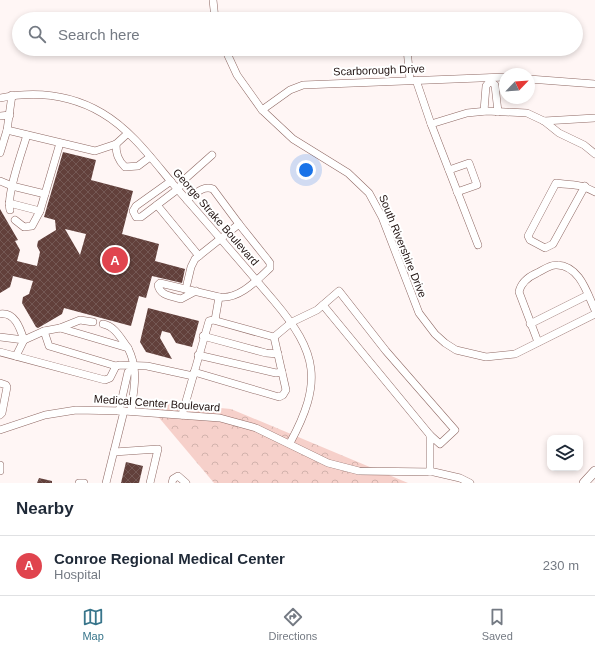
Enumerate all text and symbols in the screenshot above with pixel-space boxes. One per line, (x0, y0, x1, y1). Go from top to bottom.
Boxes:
search box (12, 12, 583, 56)
icon: search (26, 23, 48, 45)
text: Search here (58, 26, 140, 43)
street label: Scarborough Drive (333, 62, 425, 78)
north arrow (499, 68, 535, 104)
your location (296, 160, 316, 180)
street label: George Strake Boulevard (171, 166, 261, 268)
street label: South Rivershire Drive (377, 193, 429, 299)
pin: A (102, 245, 128, 275)
street label: Medical Center Boulevard (93, 393, 221, 413)
map controls (547, 435, 583, 471)
button: layers (547, 435, 583, 471)
text: Nearby (16, 499, 74, 518)
text: Conroe Regional Medical Center (54, 550, 285, 567)
text: A (24, 558, 34, 573)
text: 230 m (543, 558, 579, 573)
text: Hospital (54, 567, 101, 582)
tab: Map (82, 606, 104, 642)
tab: Directions (268, 606, 317, 642)
tab: Saved (482, 606, 513, 642)

